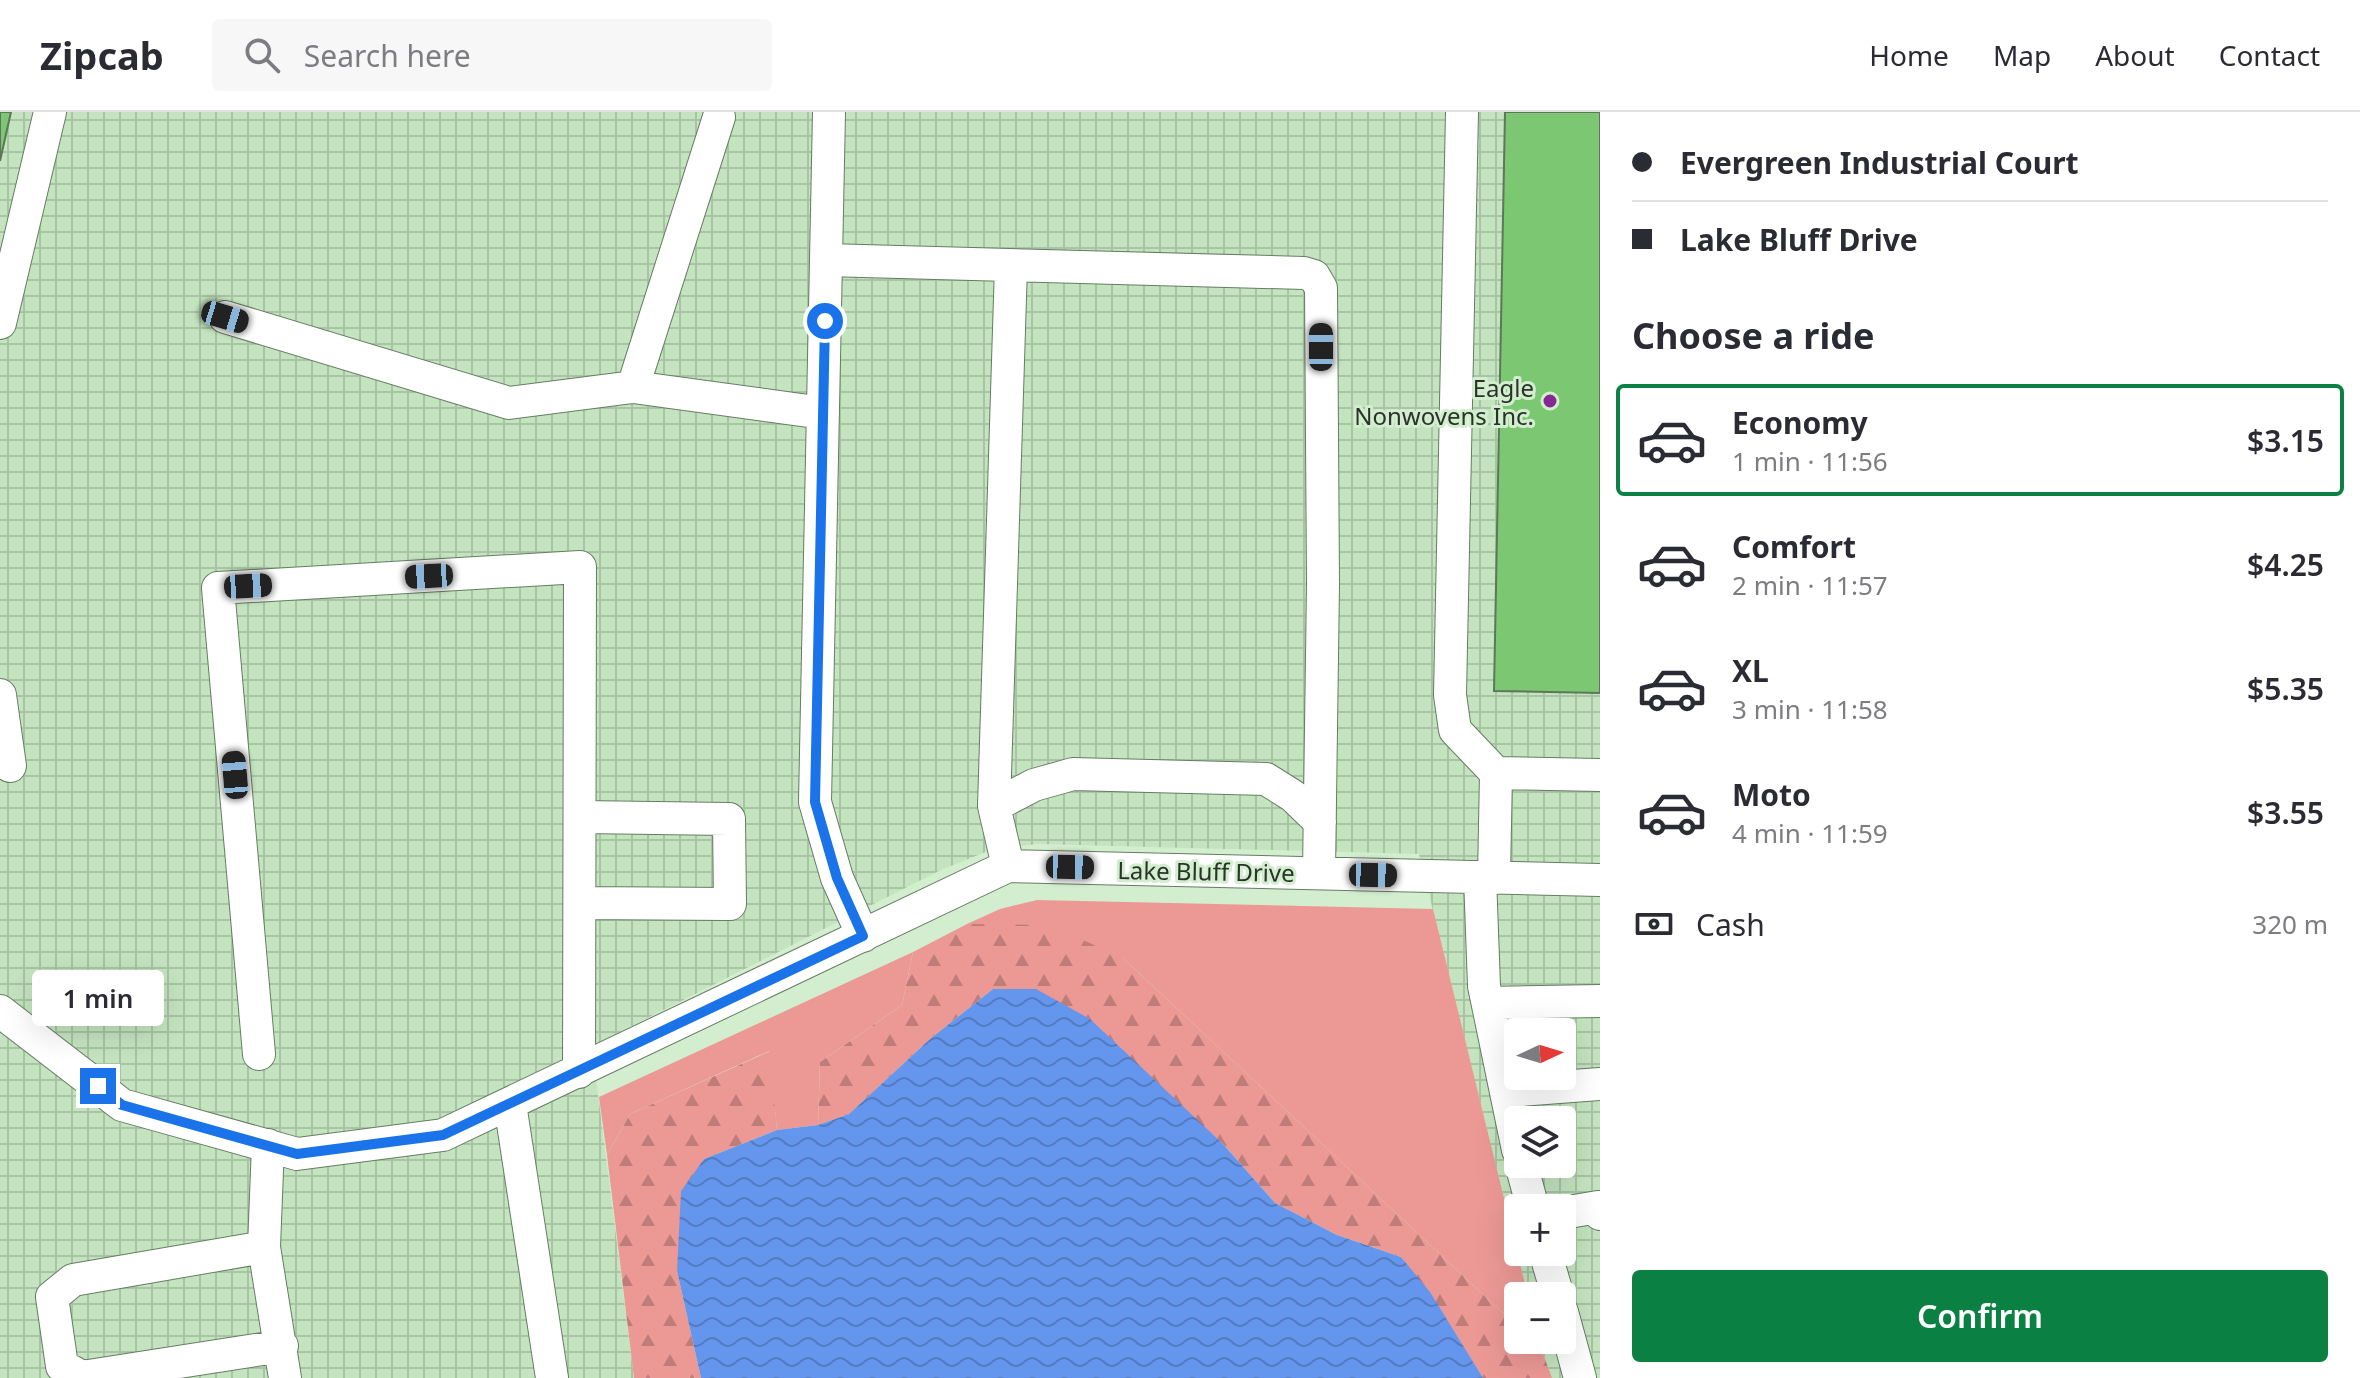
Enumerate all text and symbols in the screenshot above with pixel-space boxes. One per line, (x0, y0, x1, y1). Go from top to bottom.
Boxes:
search box (212, 19, 772, 91)
text: Zipcab (40, 29, 164, 81)
icon: search (240, 33, 284, 77)
text: Search here (304, 35, 471, 76)
text: Home (1869, 36, 1949, 74)
text: Map (1993, 36, 2051, 74)
text: About (2095, 36, 2175, 74)
text: Contact (2219, 36, 2320, 74)
text: Evergreen Industrial Court (1680, 142, 2079, 183)
text: Lake Bluff Drive (1680, 219, 1918, 260)
car (199, 299, 251, 335)
route start (807, 303, 843, 339)
text: Choose a ride (1632, 311, 1874, 360)
car (1309, 323, 1333, 371)
place label: Eagle Nonwovens Inc. (1354, 371, 1534, 432)
marker: Eagle Nonwovens Inc. (1541, 392, 1559, 410)
text: Economy (1732, 402, 1868, 443)
icon: car (1636, 404, 1708, 476)
text: $3.15 (2247, 420, 2324, 461)
text: 1 min · 11:56 (1732, 443, 1888, 479)
text: Comfort (1732, 526, 1856, 567)
icon: car (1636, 528, 1708, 600)
text: $4.25 (2247, 544, 2324, 585)
car (404, 563, 454, 589)
text: 2 min · 11:57 (1732, 567, 1888, 603)
car (223, 573, 273, 599)
text: XL (1732, 650, 1769, 691)
icon: car (1636, 652, 1708, 724)
text: $5.35 (2247, 668, 2324, 709)
text: 3 min · 11:58 (1732, 691, 1888, 727)
car (221, 750, 249, 800)
text: Moto (1732, 774, 1811, 815)
icon: car (1636, 776, 1708, 848)
text: $3.55 (2247, 792, 2324, 833)
text: 4 min · 11:59 (1732, 815, 1888, 851)
street label: Lake Bluff Drive (1117, 853, 1295, 889)
car (1046, 855, 1094, 879)
car (1349, 863, 1397, 887)
icon: cash (1632, 902, 1676, 946)
text: Cash (1696, 904, 1765, 945)
text: 320 m (2252, 906, 2328, 942)
callout: 1 min (32, 970, 164, 1026)
text: 1 min (63, 980, 133, 1016)
north arrow (1504, 1018, 1576, 1090)
map controls (1504, 1018, 1576, 1354)
route end (80, 1068, 116, 1104)
button: layers (1504, 1106, 1576, 1178)
button: + (1504, 1194, 1576, 1266)
button: Confirm (1632, 1270, 2328, 1362)
button: − (1504, 1282, 1576, 1354)

